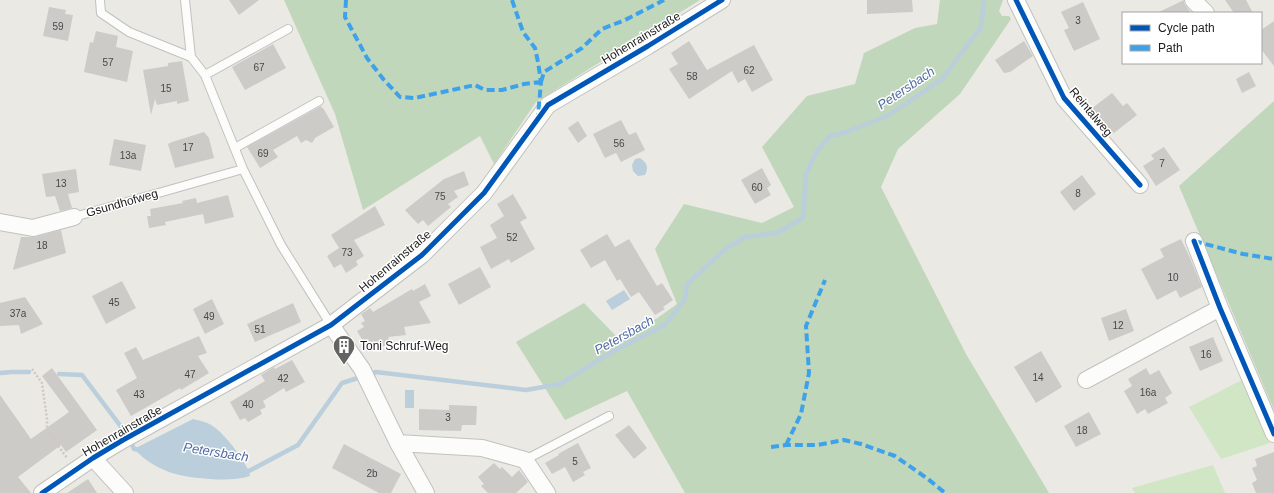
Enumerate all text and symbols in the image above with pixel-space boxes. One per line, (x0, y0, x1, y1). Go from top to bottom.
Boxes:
street label: Hohenrainstraße (599, 9, 683, 67)
legend (1122, 12, 1262, 64)
house number: 3 (1075, 15, 1081, 26)
house number: 59 (52, 21, 64, 32)
text: Cycle path (1158, 21, 1215, 35)
text: Path (1158, 41, 1183, 55)
house number: 57 (102, 57, 114, 68)
house number: 67 (253, 62, 265, 73)
water label: Petersbach (875, 63, 937, 113)
house number: 62 (743, 65, 755, 76)
house number: 58 (686, 71, 698, 82)
house number: 15 (160, 83, 172, 94)
street label: Reintalweg (1067, 85, 1115, 139)
house number: 56 (613, 138, 625, 149)
house number: 17 (182, 142, 194, 153)
house number: 69 (257, 148, 269, 159)
house number: 13a (120, 150, 137, 161)
house number: 7 (1159, 158, 1165, 169)
house number: 13 (55, 178, 67, 189)
house number: 60 (751, 182, 763, 193)
street label: Gsundhofweg (84, 186, 160, 220)
house number: 8 (1075, 188, 1081, 199)
house number: 75 (434, 191, 446, 202)
street label: Hohenrainstraße (356, 227, 434, 295)
house number: 52 (506, 232, 518, 243)
house number: 18 (36, 240, 48, 251)
house number: 73 (341, 247, 353, 258)
house number: 10 (1167, 272, 1179, 283)
house number: 45 (108, 297, 120, 308)
house number: 37a (10, 308, 27, 319)
house number: 49 (203, 311, 215, 322)
water label: Petersbach (592, 312, 656, 358)
house number: 12 (1112, 320, 1124, 331)
house number: 51 (254, 324, 266, 335)
building icon: Toni Schruf-Weg (331, 333, 357, 366)
place label: Toni Schruf-Weg (360, 339, 448, 353)
house number: 16 (1200, 349, 1212, 360)
house number: 47 (184, 369, 196, 380)
house number: 14 (1032, 372, 1044, 383)
house number: 42 (277, 373, 289, 384)
house number: 16a (1140, 387, 1157, 398)
house number: 43 (133, 389, 145, 400)
house number: 40 (242, 399, 254, 410)
street label: Hohenrainstraße (80, 402, 164, 459)
house number: 3 (445, 412, 451, 423)
house number: 18 (1076, 425, 1088, 436)
water label: Petersbach (182, 439, 250, 465)
house number: 5 (572, 456, 578, 467)
house number: 2b (366, 468, 378, 479)

